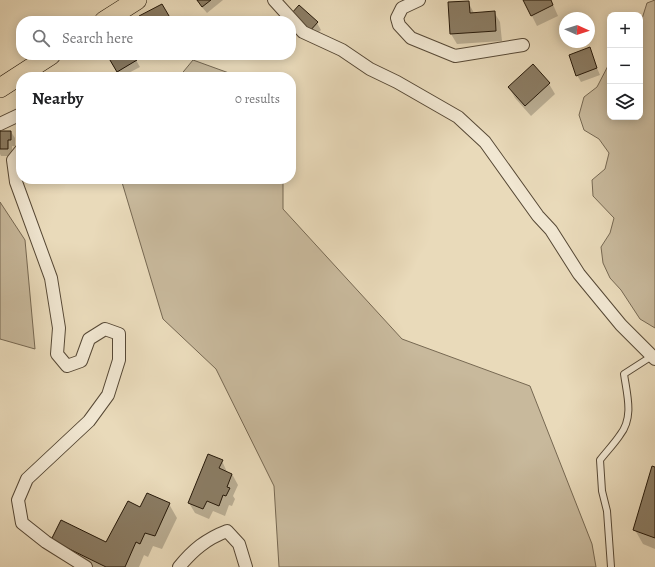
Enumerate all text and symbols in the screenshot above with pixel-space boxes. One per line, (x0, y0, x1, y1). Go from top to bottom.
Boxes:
north arrow (559, 12, 595, 48)
map controls (607, 12, 643, 120)
button: + (607, 12, 643, 48)
search box (16, 16, 296, 60)
icon: search (30, 27, 52, 49)
text: Search here (62, 28, 133, 48)
button: − (607, 48, 643, 84)
button: layers (607, 84, 643, 120)
text: Nearby (32, 87, 83, 110)
text: 0 results (235, 90, 280, 107)

